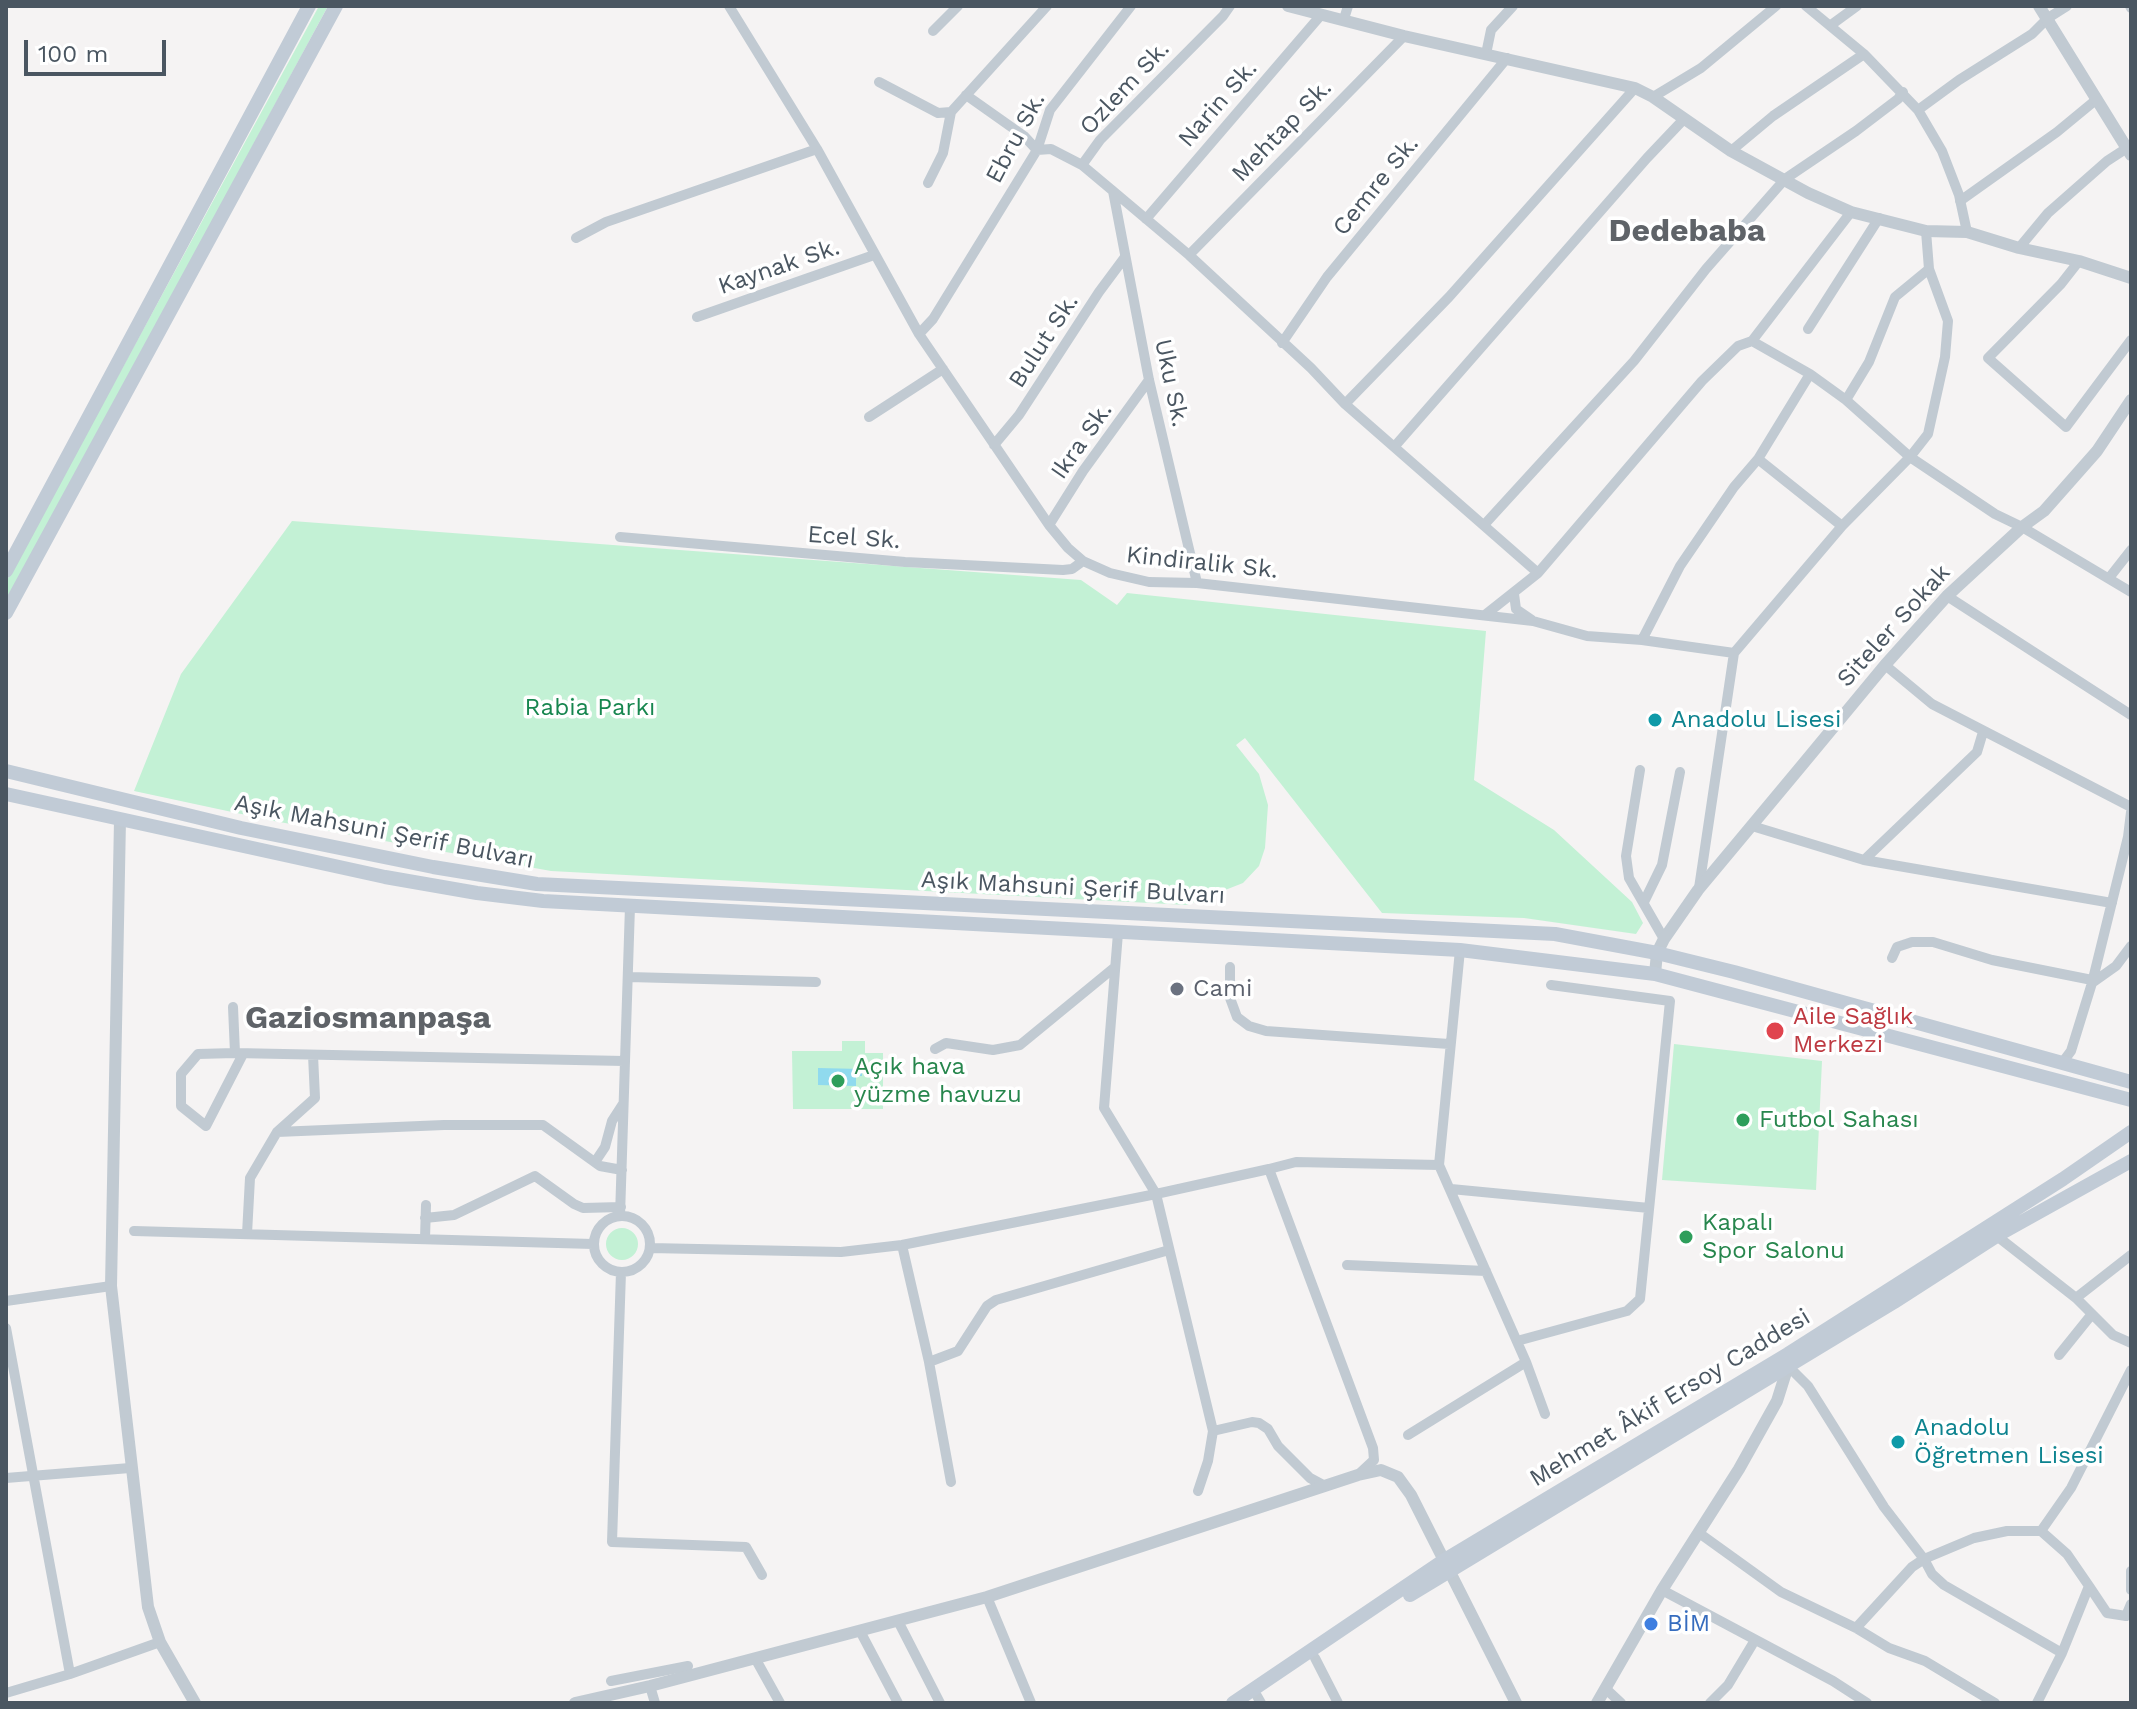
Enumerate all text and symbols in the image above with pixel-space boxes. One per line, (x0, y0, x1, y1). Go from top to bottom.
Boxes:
scale bar (28, 24, 170, 74)
street label: Ozlem Sk. (1074, 35, 1176, 141)
text: 100 m (38, 40, 108, 68)
street label: Narin Sk. (1172, 55, 1264, 153)
street label: Mehtap Sk. (1226, 74, 1338, 188)
street label: Ebru Sk. (980, 88, 1052, 188)
street label: Cemre Sk. (1327, 130, 1425, 242)
district label: Dedebaba (1609, 213, 1765, 251)
street label: Kaynak Sk. (715, 233, 843, 301)
street label: Bulut Sk. (1003, 289, 1085, 393)
street label: Uku Sk. (1148, 337, 1194, 429)
street label: Ikra Sk. (1045, 397, 1119, 485)
street label: Ecel Sk. (807, 520, 901, 556)
street label: Kindiralik Sk. (1125, 541, 1279, 585)
street label: Siteler Sokak (1831, 559, 1957, 693)
park label: Rabia Parkı (525, 694, 655, 722)
place label: Anadolu Lisesi (1671, 706, 1841, 734)
marker: Anadolu Lisesi (1646, 711, 1664, 729)
street label: Aşık Mahsuni Şerif Bulvarı (232, 789, 536, 875)
street label: Aşık Mahsuni Şerif Bulvarı (920, 866, 1226, 910)
place label: Cami (1193, 975, 1252, 1003)
marker: Cami (1168, 980, 1186, 998)
district label: Gaziosmanpaşa (245, 1000, 491, 1038)
place label: Aile Sağlık Merkezi (1793, 1003, 1913, 1059)
marker: Aile Sağlık Merkezi (1764, 1020, 1786, 1042)
place label: Açık hava yüzme havuzu (854, 1053, 1022, 1109)
marker: Açık hava yüzme havuzu (829, 1072, 847, 1090)
place label: Futbol Sahası (1759, 1106, 1919, 1134)
marker: Futbol Sahası (1734, 1111, 1752, 1129)
place label: Kapalı Spor Salonu (1702, 1209, 1845, 1265)
marker: Kapalı Spor Salonu (1677, 1228, 1695, 1246)
street label: Mehmet Âkif Ersoy Caddesi (1525, 1303, 1815, 1493)
place label: Anadolu Öğretmen Lisesi (1914, 1414, 2104, 1470)
marker: Anadolu Öğretmen Lisesi (1889, 1433, 1907, 1451)
place label: BİM (1667, 1610, 1710, 1638)
marker: BİM (1642, 1615, 1660, 1633)

